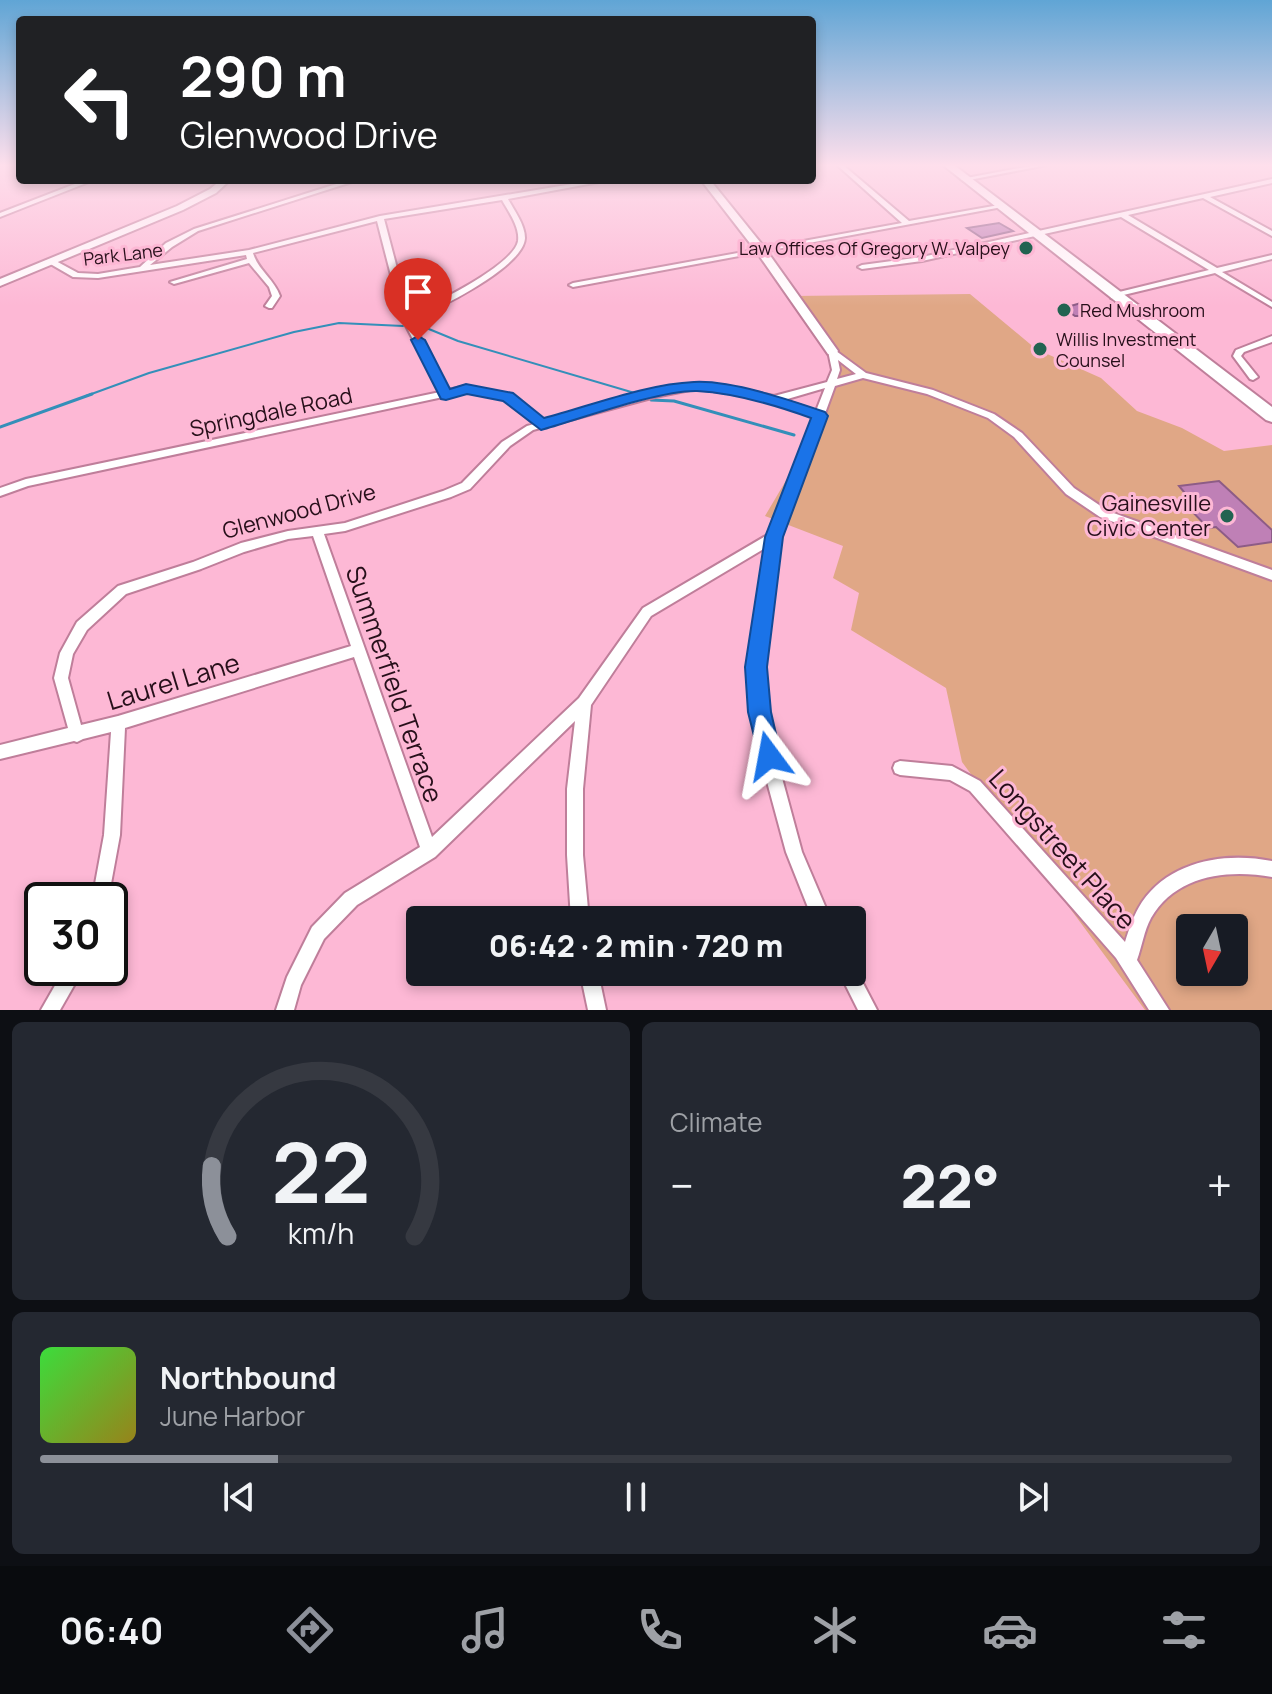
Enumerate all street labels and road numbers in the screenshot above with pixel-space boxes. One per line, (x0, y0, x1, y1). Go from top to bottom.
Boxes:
street label: Park Lane (82, 237, 164, 271)
street label: Springdale Road (187, 380, 355, 444)
street label: Glenwood Drive (219, 476, 379, 546)
street label: Summerfield Terrace (338, 561, 452, 807)
street label: Laurel Lane (102, 644, 244, 718)
street label: Longstreet Place (981, 761, 1145, 937)

